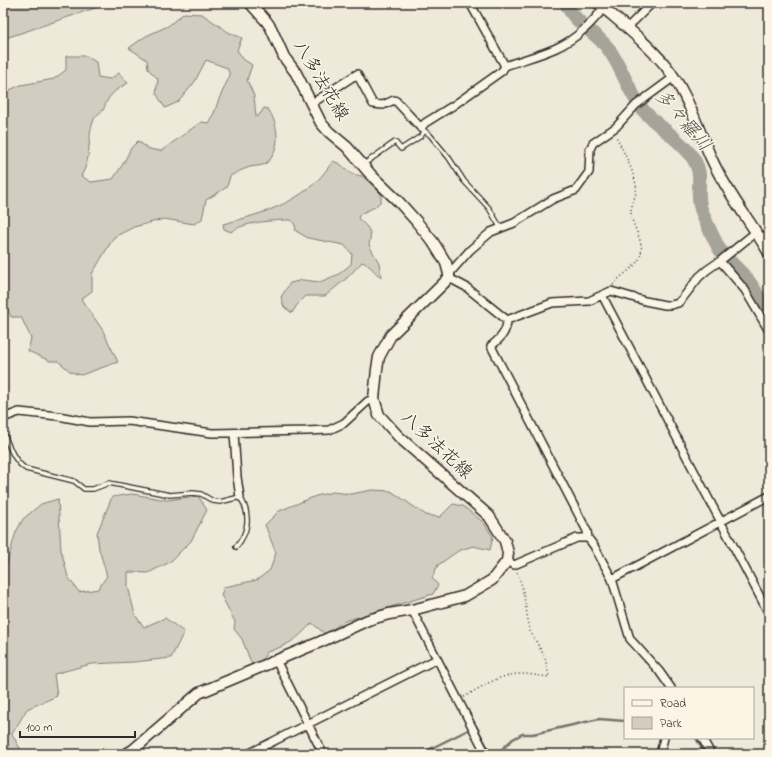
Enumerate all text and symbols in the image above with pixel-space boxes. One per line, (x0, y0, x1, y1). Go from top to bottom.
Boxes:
street label: 八多法花線 (286, 36, 354, 126)
water label: 多々羅川 (647, 83, 717, 159)
street label: 八多法花線 (394, 406, 478, 486)
legend (624, 687, 754, 739)
text: Road (660, 695, 686, 713)
scale bar (20, 713, 135, 739)
text: Park (660, 715, 682, 733)
text: 100 m (26, 719, 53, 737)

